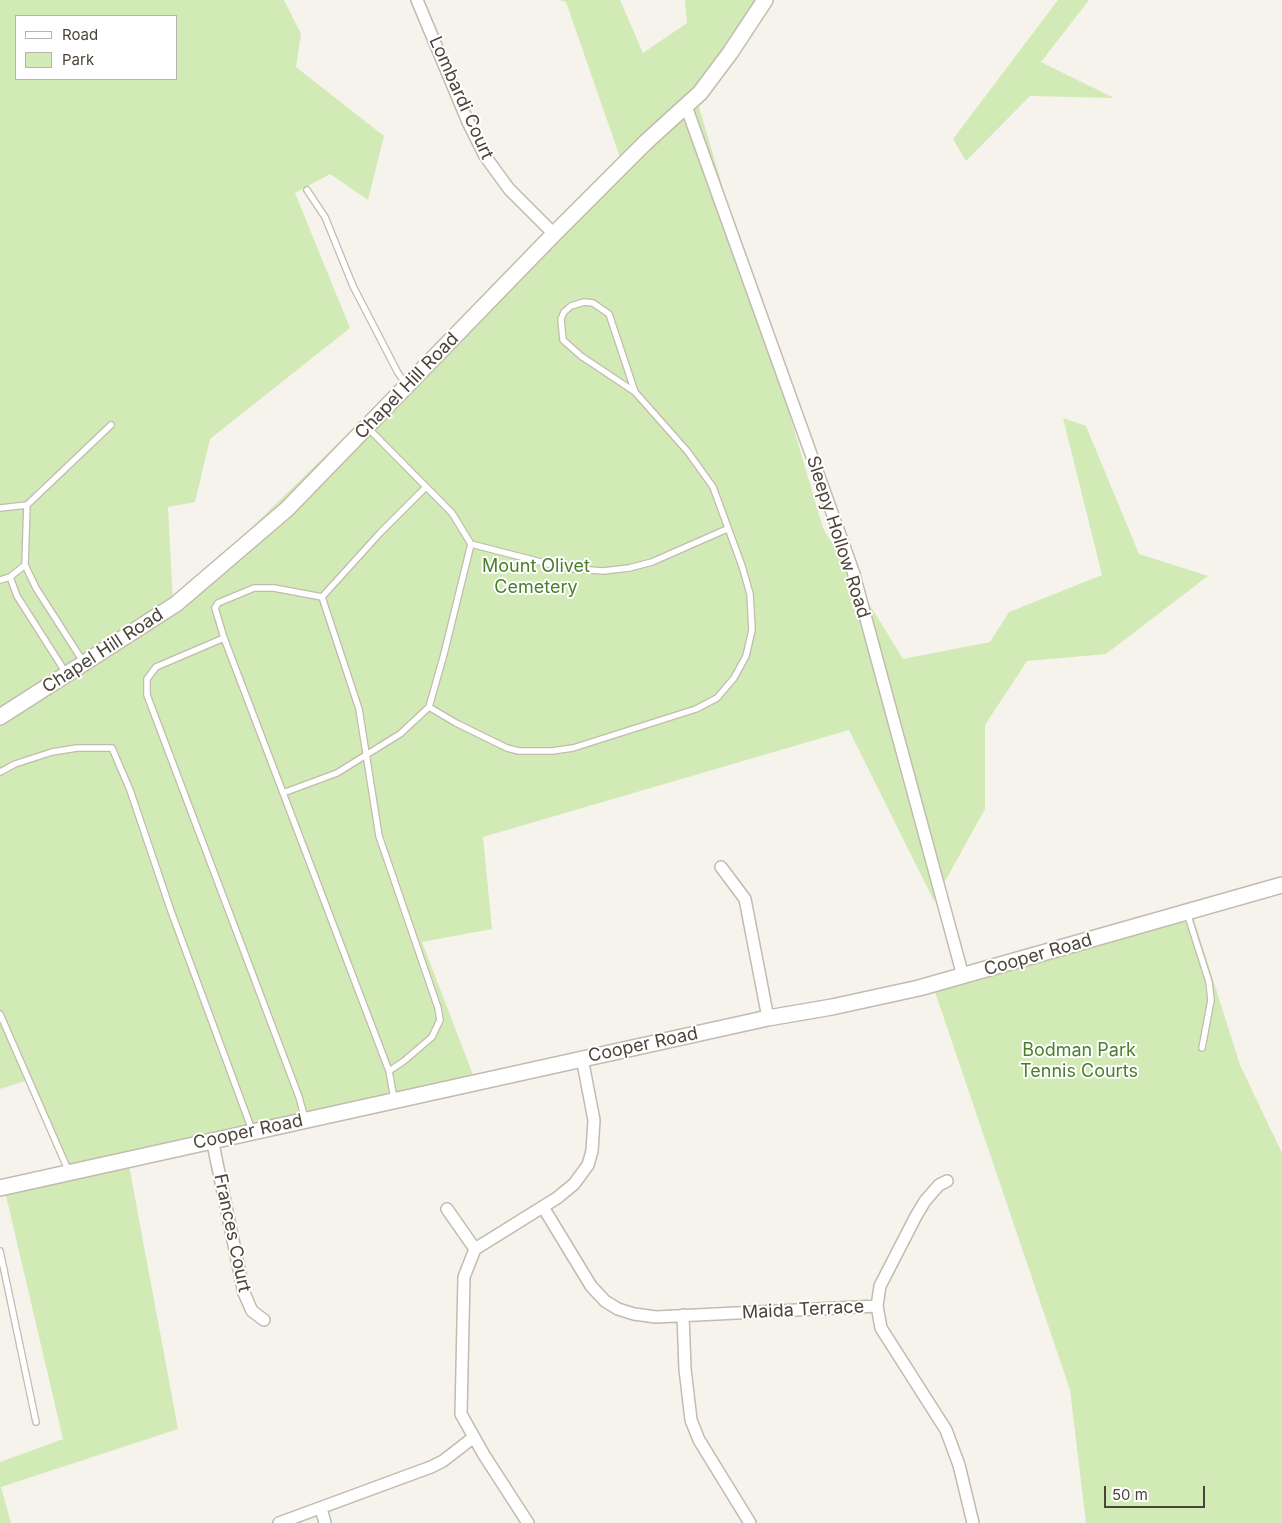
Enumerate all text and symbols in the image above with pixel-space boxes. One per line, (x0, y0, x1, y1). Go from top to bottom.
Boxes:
legend (15, 15, 178, 80)
text: Road (62, 25, 98, 44)
street label: Lombardi Court (424, 33, 498, 163)
text: Park (62, 50, 94, 69)
street label: Chapel Hill Road (351, 328, 463, 444)
street label: Sleepy Hollow Road (802, 453, 874, 621)
park label: Mount Olivet Cemetery (482, 556, 590, 598)
street label: Chapel Hill Road (39, 604, 167, 698)
street label: Cooper Road (981, 929, 1095, 981)
street label: Cooper Road (586, 1023, 700, 1067)
park label: Bodman Park Tennis Courts (1020, 1040, 1138, 1082)
street label: Cooper Road (191, 1110, 305, 1154)
street label: Frances Court (209, 1172, 255, 1294)
street label: Maida Terrace (741, 1296, 865, 1324)
scale bar (1107, 1476, 1208, 1508)
text: 50 m (1112, 1485, 1148, 1504)

